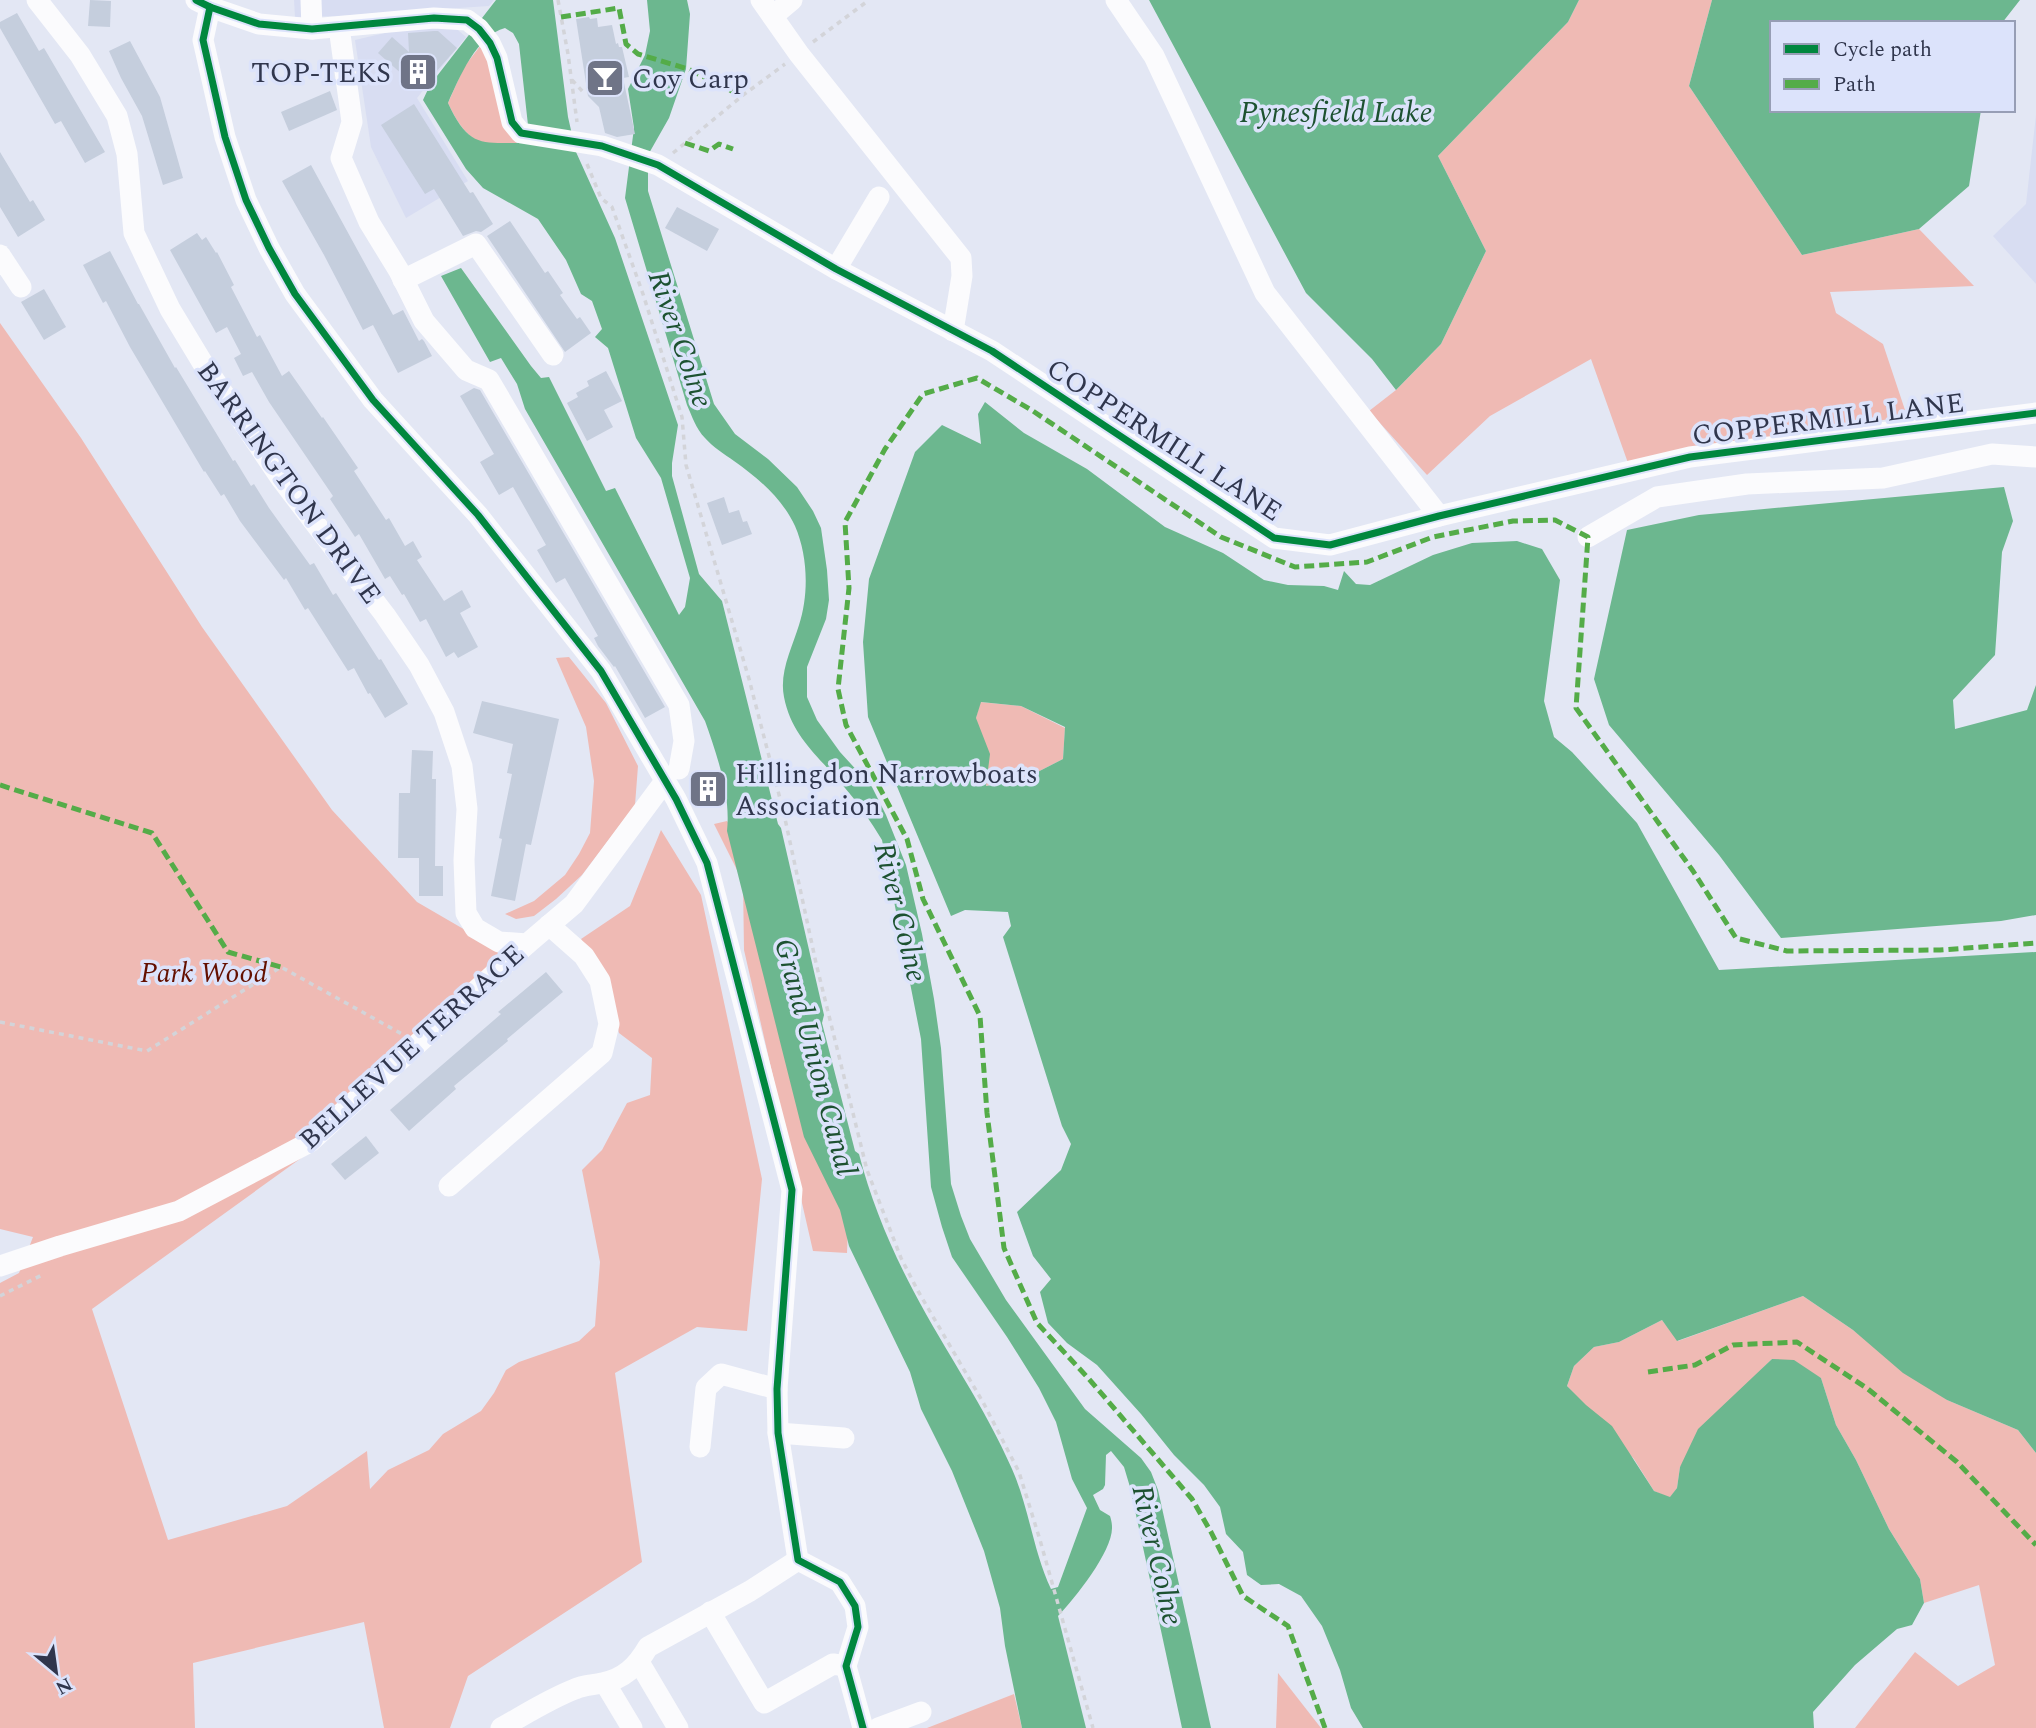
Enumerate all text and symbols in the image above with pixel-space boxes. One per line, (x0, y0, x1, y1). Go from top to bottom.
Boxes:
legend (1770, 21, 2015, 112)
text: Cycle path (1833, 34, 1932, 66)
building icon: TOP-TEKS (397, 51, 439, 93)
place label: TOP-TEKS (251, 52, 391, 95)
bar icon: Coy Carp (584, 57, 626, 99)
place label: Coy Carp (632, 58, 749, 101)
text: Path (1833, 69, 1876, 101)
water label: Pynesfield Lake (1239, 90, 1433, 136)
water label: River Colne (635, 264, 725, 414)
street label: COPPERMILL LANE (1038, 348, 1291, 533)
street label: BARRINGTON DRIVE (186, 352, 392, 613)
street label: COPPERMILL LANE (1690, 381, 1967, 458)
place label: Hillingdon Narrowboats Association (735, 753, 1038, 828)
building icon: Hillingdon Narrowboats Association (687, 768, 729, 810)
water label: River Colne (860, 837, 940, 987)
water label: Grand Union Canal (761, 933, 869, 1181)
street label: BELLEVUE TERRACE (290, 934, 534, 1160)
park label: Park Wood (140, 952, 268, 995)
water label: River Colne (1119, 1480, 1196, 1630)
north arrow (21, 1637, 91, 1707)
text: N (50, 1669, 77, 1702)

